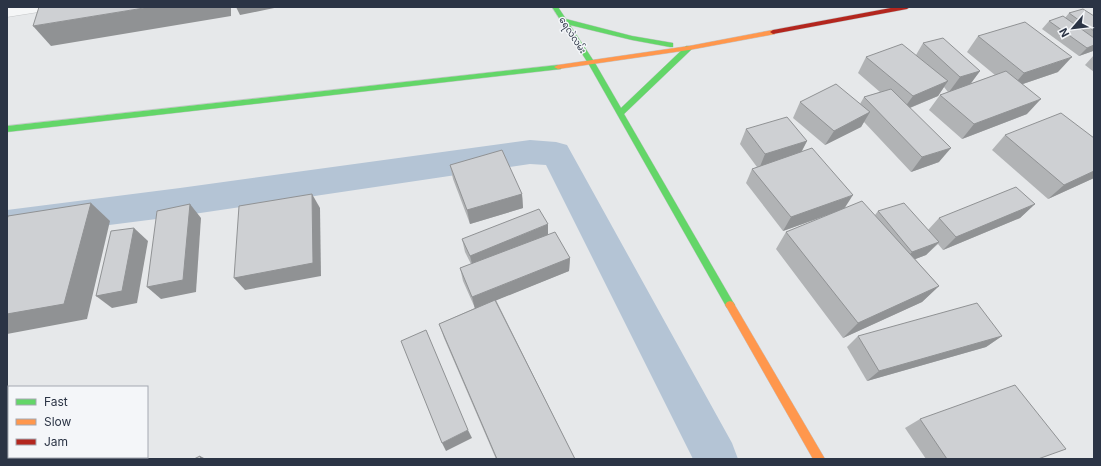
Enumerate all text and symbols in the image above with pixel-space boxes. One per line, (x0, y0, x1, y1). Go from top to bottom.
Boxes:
north arrow (1053, 8, 1093, 48)
street label: ရေလဲလမ်း (555, 15, 589, 56)
text: N (1056, 26, 1072, 40)
legend (8, 386, 148, 458)
text: Fast (44, 394, 68, 409)
text: Slow (44, 414, 72, 429)
text: Jam (44, 434, 68, 449)

